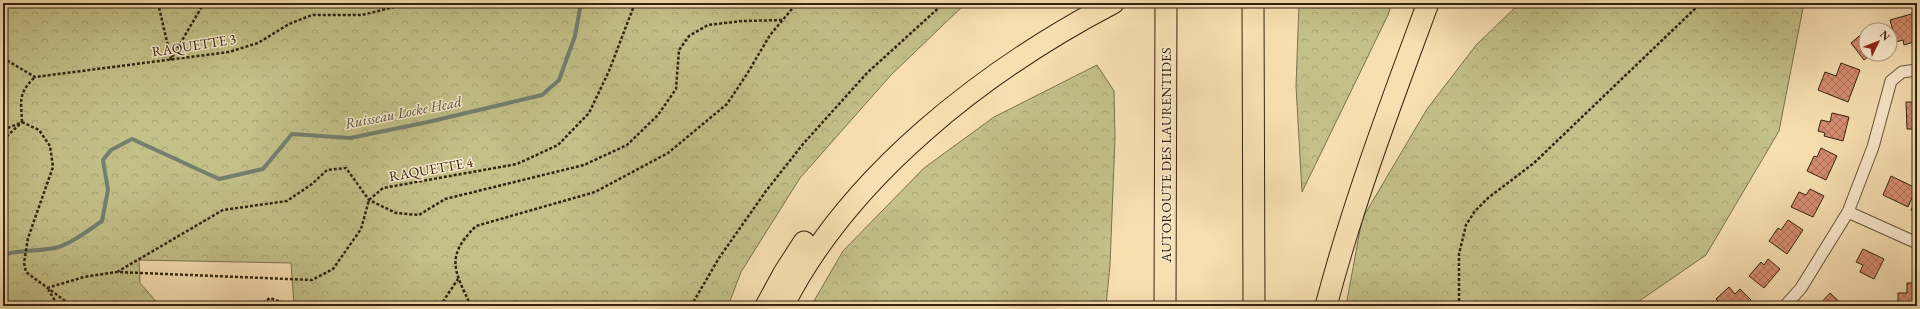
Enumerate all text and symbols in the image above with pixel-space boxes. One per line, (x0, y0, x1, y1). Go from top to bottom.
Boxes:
north arrow (1858, 22, 1898, 62)
text: N (1877, 27, 1894, 43)
street label: RAQUETTE 3 (151, 29, 238, 61)
street label: AUTOROUTE DES LAURENTIDES (1157, 48, 1175, 263)
water label: Ruisseau Locke Head (343, 91, 463, 133)
street label: RAQUETTE 4 (388, 153, 475, 185)

